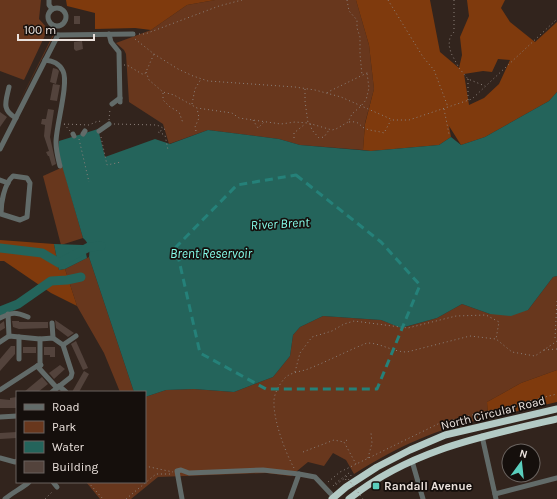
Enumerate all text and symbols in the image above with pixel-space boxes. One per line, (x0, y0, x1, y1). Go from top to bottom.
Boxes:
scale bar (18, 16, 94, 42)
text: 100 m (24, 23, 56, 37)
water label: River Brent (250, 214, 310, 233)
water label: Brent Reservoir (170, 246, 253, 261)
legend (16, 391, 146, 483)
street label: North Circular Road (439, 393, 547, 433)
text: Road (52, 400, 80, 414)
text: Park (52, 420, 77, 434)
text: Water (52, 440, 85, 454)
north arrow (501, 443, 541, 483)
text: N (518, 447, 529, 461)
text: Building (52, 460, 99, 474)
place label: Randall Avenue (384, 479, 472, 493)
marker: Randall Avenue (371, 481, 381, 491)

